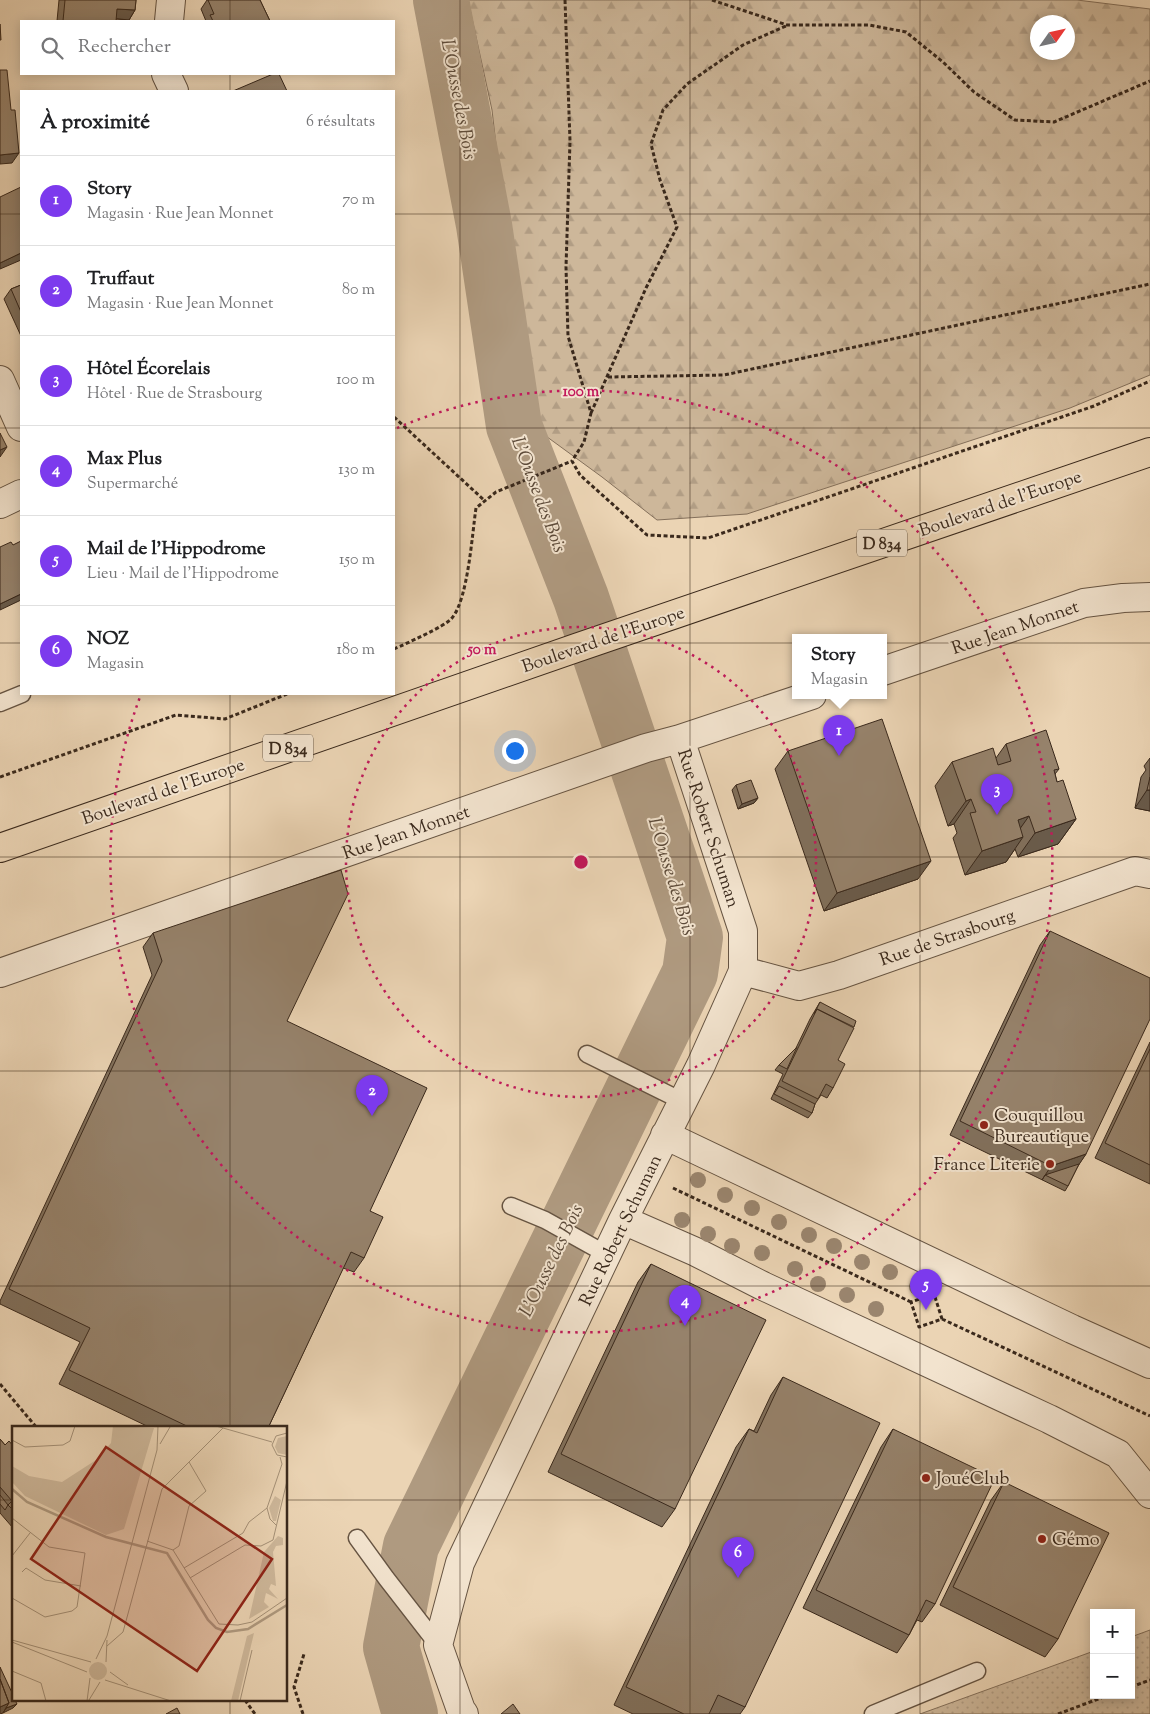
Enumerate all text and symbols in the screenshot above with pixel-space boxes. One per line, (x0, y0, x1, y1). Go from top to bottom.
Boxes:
north arrow (1030, 15, 1075, 60)
search box (20, 20, 395, 75)
icon: search (38, 34, 66, 62)
text: Rechercher (78, 34, 171, 61)
water label: L'Ousse des Bois (433, 37, 482, 162)
text: À proximité (40, 108, 150, 138)
text: 6 résultats (306, 111, 375, 134)
text: Story (87, 176, 132, 203)
text: 1 (53, 189, 59, 212)
text: 70 m (342, 189, 375, 212)
text: Magasin · Rue Jean Monnet (87, 203, 273, 226)
text: Truffaut (87, 266, 154, 293)
text: 2 (52, 279, 60, 302)
text: 80 m (342, 279, 375, 302)
text: Magasin · Rue Jean Monnet (87, 293, 273, 316)
text: Hôtel Écorelais (87, 356, 210, 383)
text: 3 (53, 369, 59, 392)
text: 100 m (336, 369, 375, 392)
text: 100 m (563, 382, 600, 403)
text: Hôtel · Rue de Strasbourg (87, 383, 262, 406)
water label: L'Ousse des Bois (503, 433, 572, 557)
text: Max Plus (87, 446, 162, 473)
text: 4 (52, 459, 60, 482)
text: 130 m (338, 459, 375, 482)
street label: Boulevard de l'Europe (916, 465, 1086, 545)
text: Supermarché (87, 473, 178, 496)
road number: D 834 (857, 530, 907, 556)
text: Mail de l'Hippodrome (87, 536, 266, 563)
text: 5 (53, 549, 59, 572)
text: 150 m (339, 549, 375, 572)
text: Lieu · Mail de l'Hippodrome (87, 563, 279, 586)
street label: Rue Jean Monnet (949, 595, 1083, 663)
street label: Boulevard de l'Europe (519, 601, 689, 681)
text: NOZ (87, 626, 129, 653)
popup (792, 634, 887, 699)
text: 6 (52, 639, 60, 662)
text: 180 m (336, 639, 375, 662)
text: 50 m (467, 640, 497, 661)
text: Story (811, 642, 856, 669)
text: Magasin (87, 653, 144, 676)
text: Magasin (811, 669, 868, 692)
pin: 1 (823, 715, 855, 756)
road number: D 834 (263, 734, 313, 761)
your location (502, 738, 528, 764)
street label: Rue Robert Schuman (669, 746, 745, 912)
street label: Boulevard de l'Europe (79, 753, 249, 833)
pin: 3 (981, 774, 1013, 815)
street label: Rue Jean Monnet (340, 800, 474, 868)
water label: L'Ousse des Bois (640, 814, 701, 939)
centre of rings (572, 853, 590, 871)
street label: Rue de Strasbourg (876, 903, 1019, 974)
pin: 2 (356, 1075, 388, 1116)
place label: Couquillou Bureautique (994, 1104, 1089, 1151)
marker: Couquillou Bureautique (978, 1119, 990, 1131)
street label: Rue Robert Schuman (574, 1151, 670, 1311)
place label: France Literie (934, 1153, 1040, 1179)
marker: France Literie (1044, 1158, 1056, 1170)
water label: L'Ousse des Bois (513, 1200, 591, 1322)
pin: 5 (910, 1269, 942, 1310)
pin: 4 (669, 1285, 701, 1326)
inset map (12, 1426, 288, 1702)
place label: JouéClub (935, 1467, 1009, 1493)
marker: JouéClub (920, 1472, 932, 1484)
place label: Gémo (1052, 1528, 1100, 1554)
marker: Gémo (1036, 1533, 1048, 1545)
pin: 6 (722, 1537, 754, 1578)
map controls (1090, 1609, 1135, 1699)
button: + (1090, 1609, 1135, 1654)
button: − (1090, 1654, 1135, 1699)

